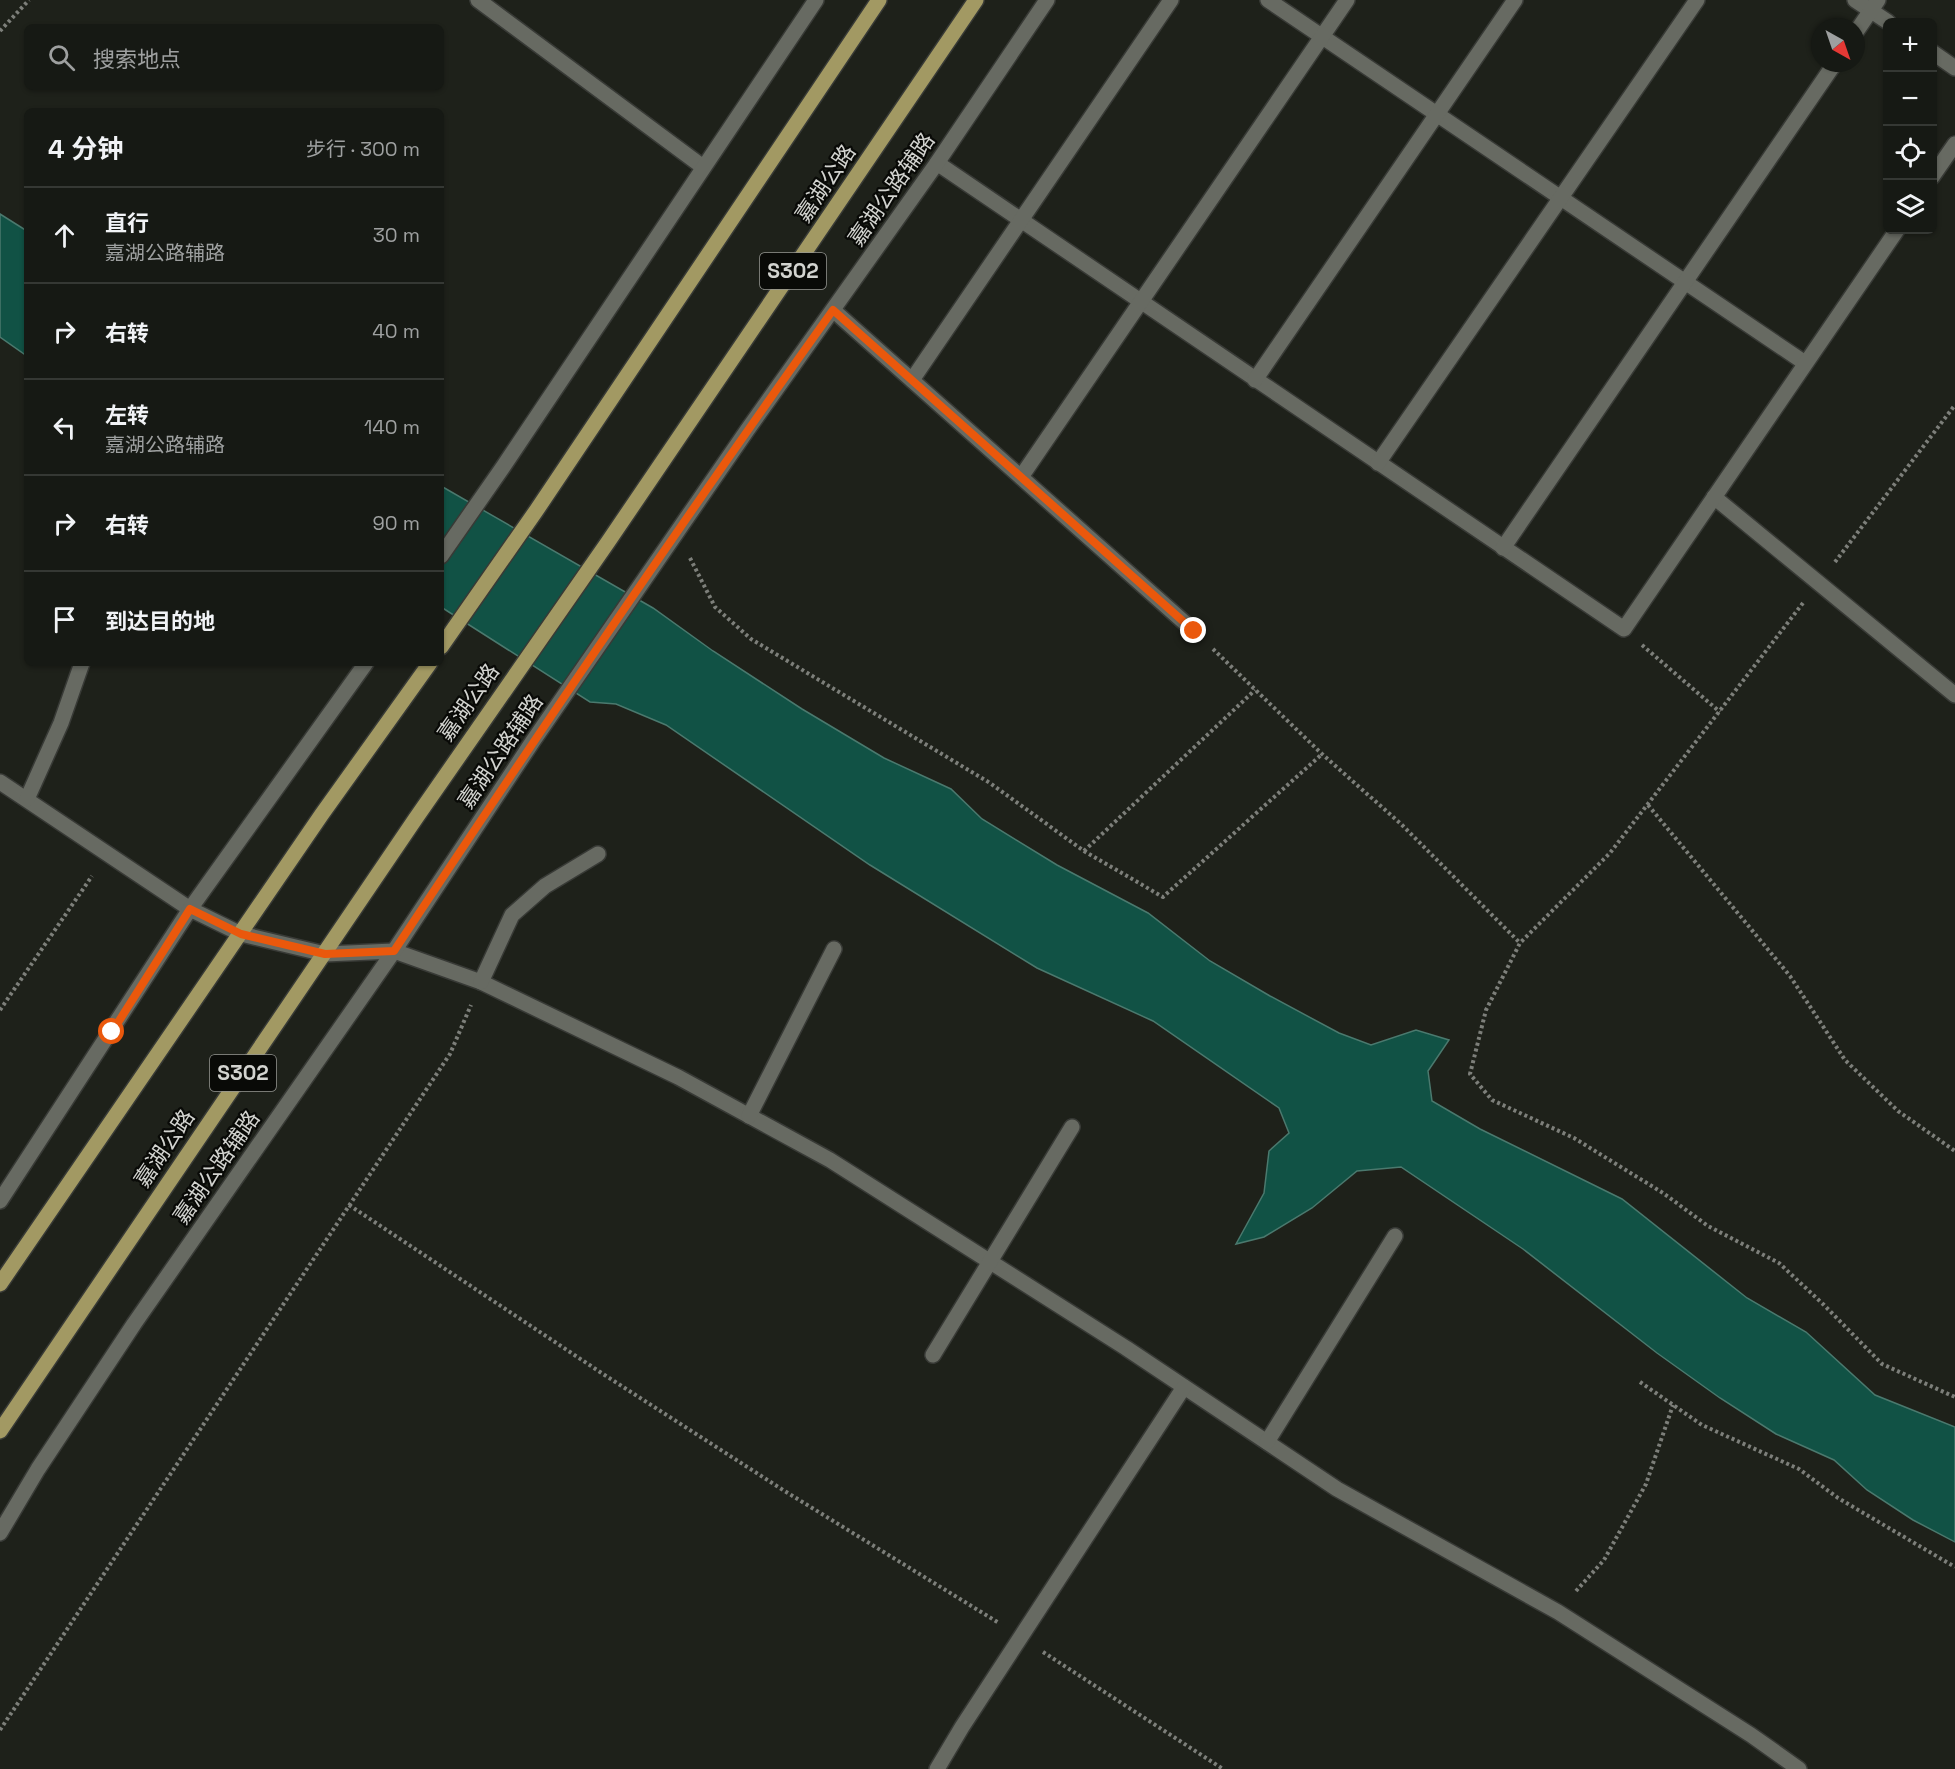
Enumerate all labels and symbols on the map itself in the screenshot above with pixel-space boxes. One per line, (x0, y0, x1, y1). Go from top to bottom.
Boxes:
north arrow (1811, 18, 1865, 72)
street label: 嘉湖公路辅路 (842, 127, 940, 251)
street label: 嘉湖公路 (789, 139, 861, 227)
road number: S302 (760, 253, 826, 289)
route end (1180, 617, 1206, 643)
street label: 嘉湖公路 (431, 658, 505, 746)
street label: 嘉湖公路辅路 (451, 688, 549, 814)
route start (98, 1018, 124, 1044)
road number: S302 (210, 1055, 276, 1091)
street label: 嘉湖公路 (128, 1104, 200, 1192)
street label: 嘉湖公路辅路 (167, 1105, 265, 1229)

